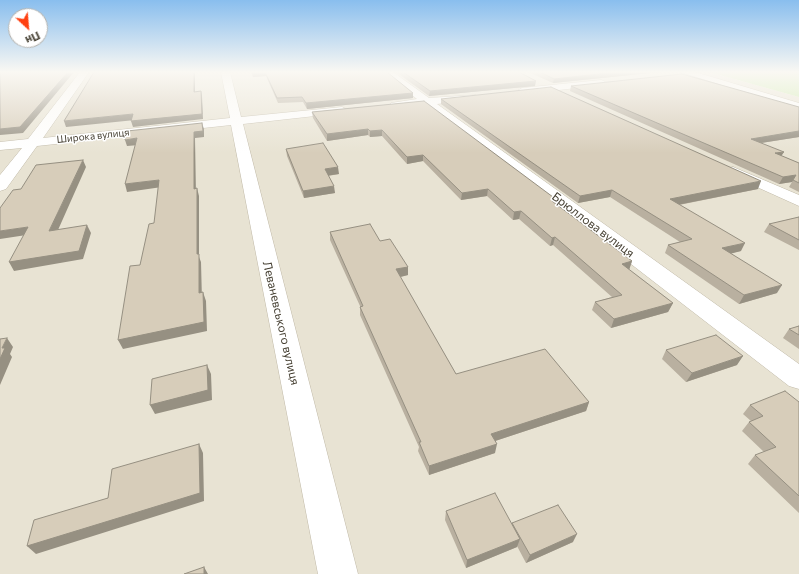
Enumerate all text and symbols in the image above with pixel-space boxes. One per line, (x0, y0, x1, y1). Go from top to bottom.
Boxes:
north arrow (8, 8, 48, 48)
text: Пн (24, 29, 42, 47)
street label: Широка вулиця (56, 126, 130, 146)
street label: Брюллова вулиця (549, 189, 637, 261)
street label: Леваневського вулиця (260, 260, 302, 386)

